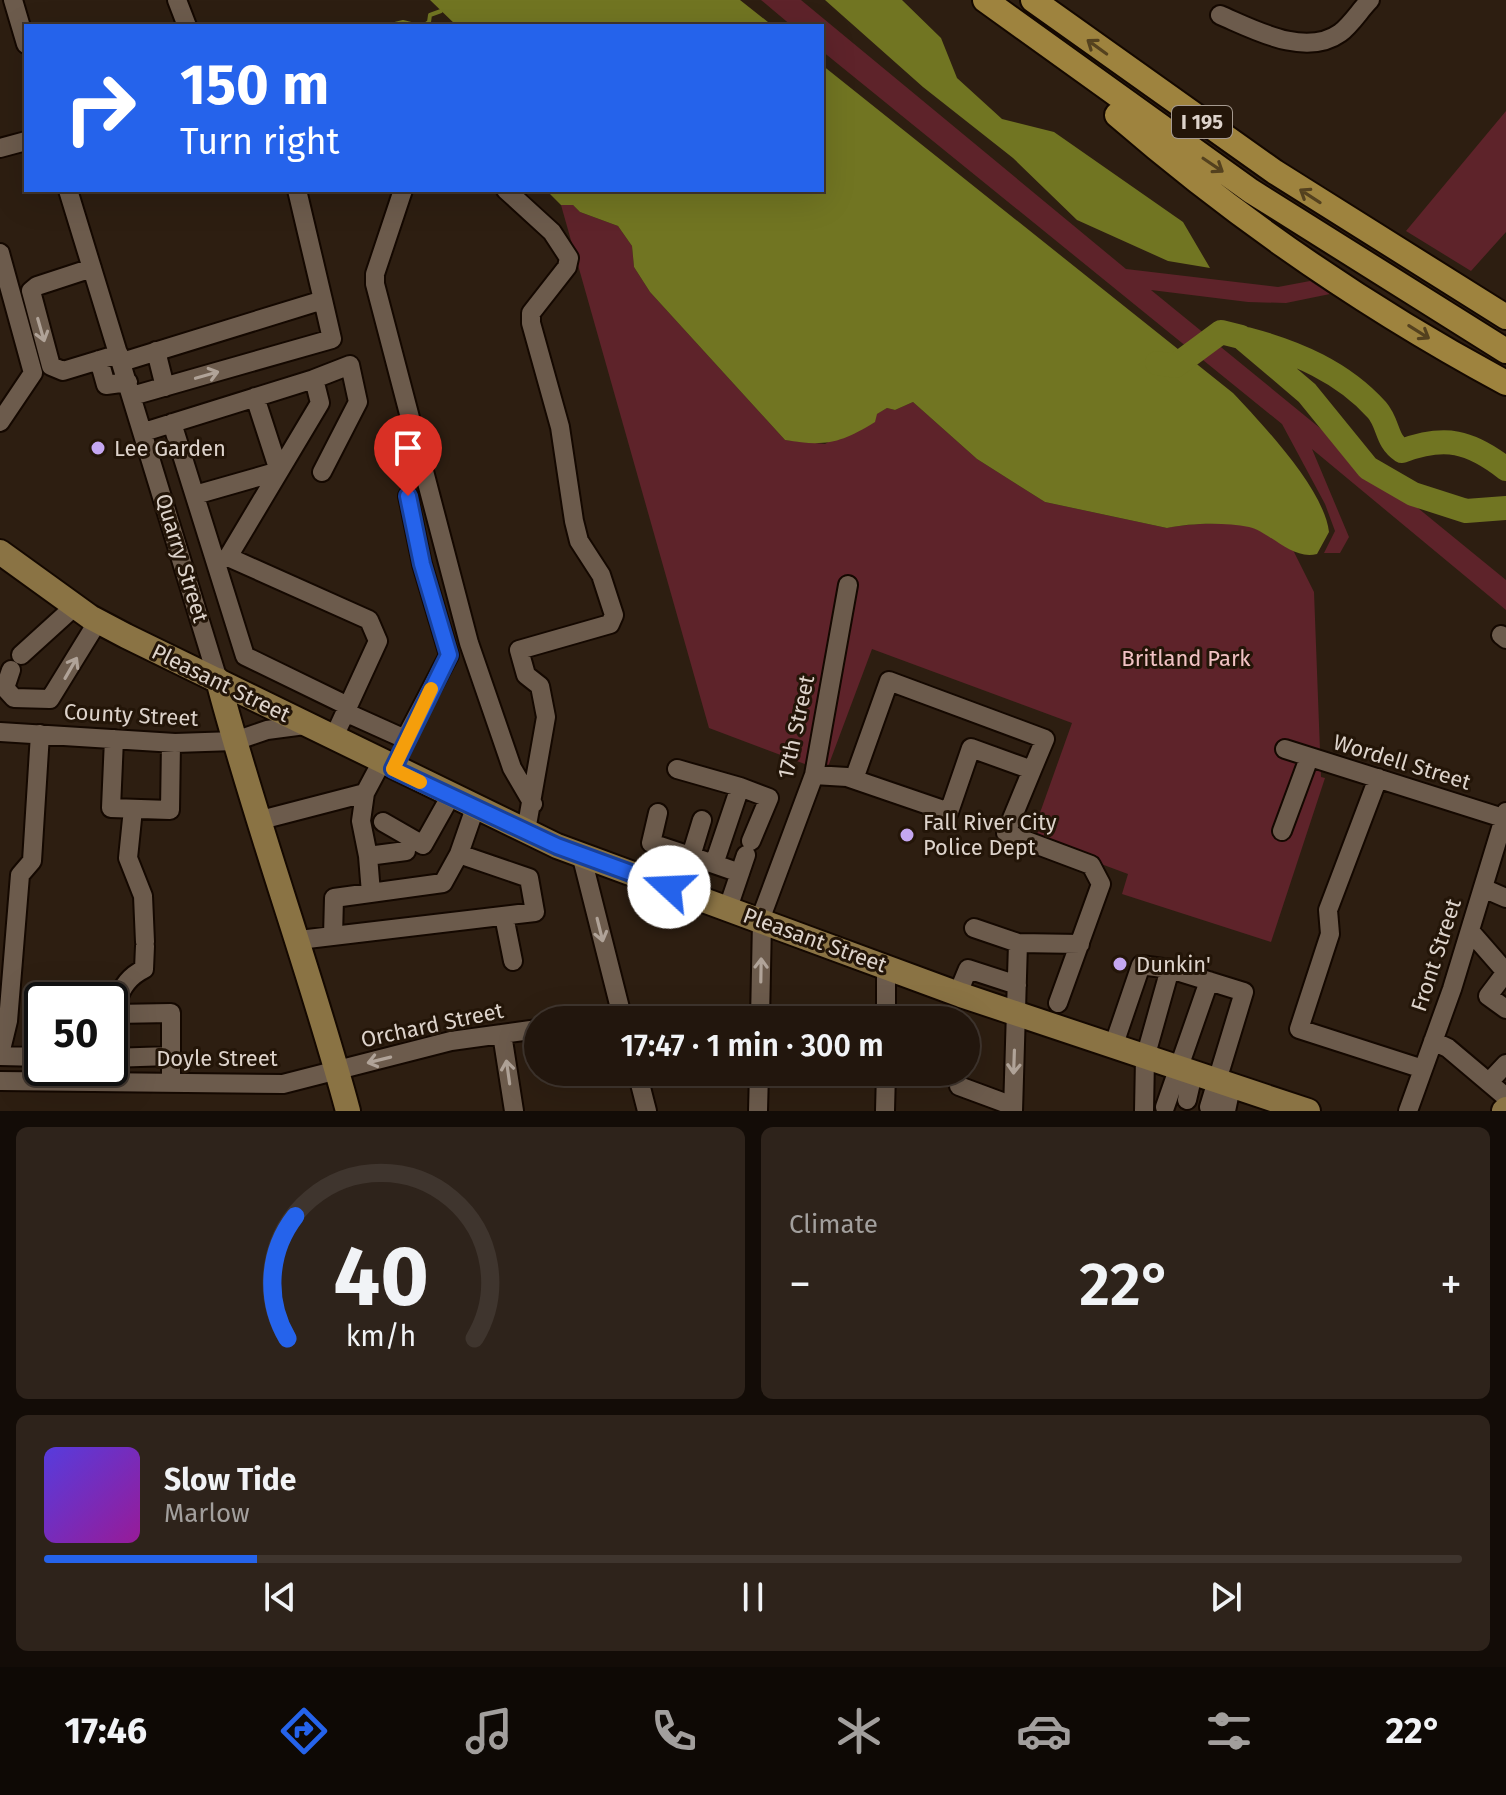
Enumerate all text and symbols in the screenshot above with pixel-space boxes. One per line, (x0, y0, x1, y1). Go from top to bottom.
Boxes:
one-way arrow (1087, 39, 1108, 56)
text: 150 m (180, 52, 329, 119)
icon: right (48, 56, 152, 160)
road number: I 195 (1172, 106, 1232, 138)
text: Turn right (180, 120, 340, 164)
one-way arrow (1201, 158, 1224, 174)
one-way arrow (1300, 187, 1322, 204)
one-way arrow (34, 317, 49, 343)
one-way arrow (1407, 324, 1430, 340)
one-way arrow (194, 367, 220, 382)
pin (374, 414, 442, 496)
icon: arrive (386, 426, 430, 470)
place label: Lee Garden (114, 435, 226, 462)
marker: Lee Garden (89, 439, 107, 457)
street label: Quarry Street (150, 490, 214, 626)
street label: Pleasant Street (147, 638, 295, 728)
park label: Britland Park (1121, 645, 1251, 672)
one-way arrow (63, 657, 79, 680)
street label: 17th Street (772, 672, 820, 781)
street label: County Street (63, 698, 199, 732)
street label: Wordell Street (1330, 728, 1474, 796)
place label: Fall River City Police Dept (923, 809, 1057, 861)
marker: Fall River City Police Dept (898, 826, 916, 844)
position arrow (627, 845, 711, 929)
street label: Front Street (1405, 895, 1467, 1015)
street label: Pleasant Street (740, 902, 891, 978)
one-way arrow (594, 917, 609, 942)
place label: Dunkin' (1136, 951, 1211, 978)
marker: Dunkin' (1111, 955, 1129, 973)
one-way arrow (753, 957, 769, 984)
speed limit sign: 50 (24, 982, 128, 1086)
street label: Orchard Street (358, 997, 506, 1053)
text: 17:47 · 1 min · 300 m (620, 1028, 884, 1064)
street label: Doyle Street (156, 1045, 278, 1072)
one-way arrow (1007, 1048, 1022, 1075)
one-way arrow (367, 1053, 393, 1068)
one-way arrow (500, 1060, 515, 1085)
text: Climate (789, 1209, 878, 1240)
text: 40 (333, 1227, 428, 1327)
text: 22° (1079, 1249, 1172, 1321)
text: − (789, 1258, 811, 1311)
text: + (1440, 1258, 1462, 1311)
text: km/h (345, 1319, 416, 1354)
text: Slow Tide (164, 1462, 296, 1498)
text: Marlow (164, 1498, 250, 1529)
icon: previous (258, 1575, 302, 1619)
icon: pause (731, 1575, 775, 1619)
icon: next (1204, 1575, 1248, 1619)
icon: directions (276, 1703, 332, 1759)
icon: music (461, 1703, 517, 1759)
icon: phone (646, 1703, 702, 1759)
icon: climate (831, 1703, 887, 1759)
icon: car (1016, 1703, 1072, 1759)
icon: filters (1201, 1703, 1257, 1759)
text: 17:46 (64, 1709, 147, 1753)
text: 22° (1385, 1709, 1441, 1753)

